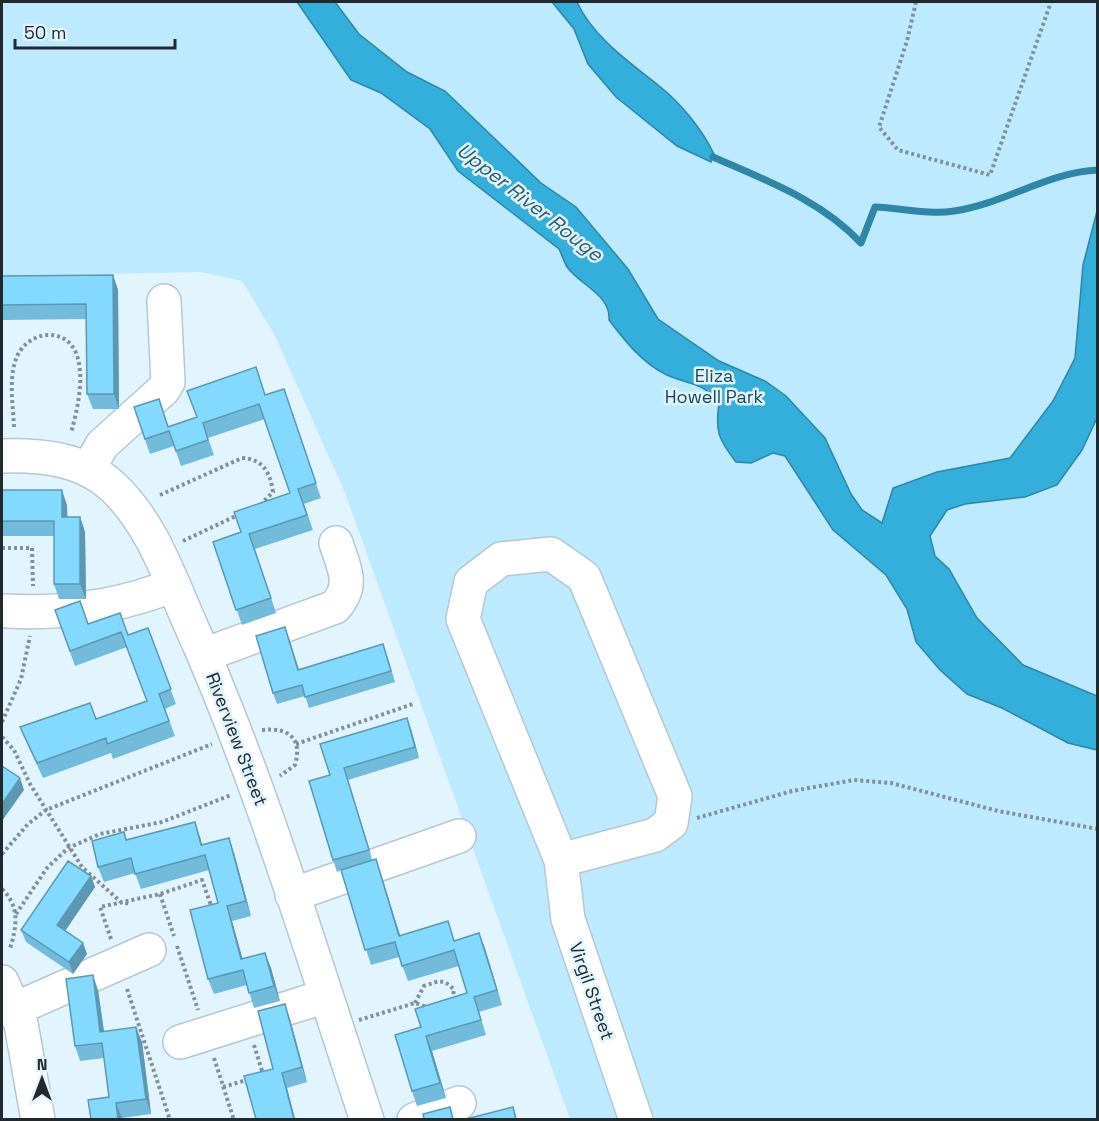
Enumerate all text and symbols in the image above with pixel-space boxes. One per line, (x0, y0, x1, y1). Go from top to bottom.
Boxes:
scale bar (15, 12, 176, 50)
text: 50 m (24, 21, 66, 44)
water label: Upper River Rouge (452, 137, 609, 268)
park label: Eliza Howell Park (665, 364, 764, 408)
street label: Riverview Street (201, 669, 273, 809)
street label: Virgil Street (565, 939, 619, 1043)
north arrow (12, 1049, 72, 1109)
text: N (37, 1054, 47, 1075)

